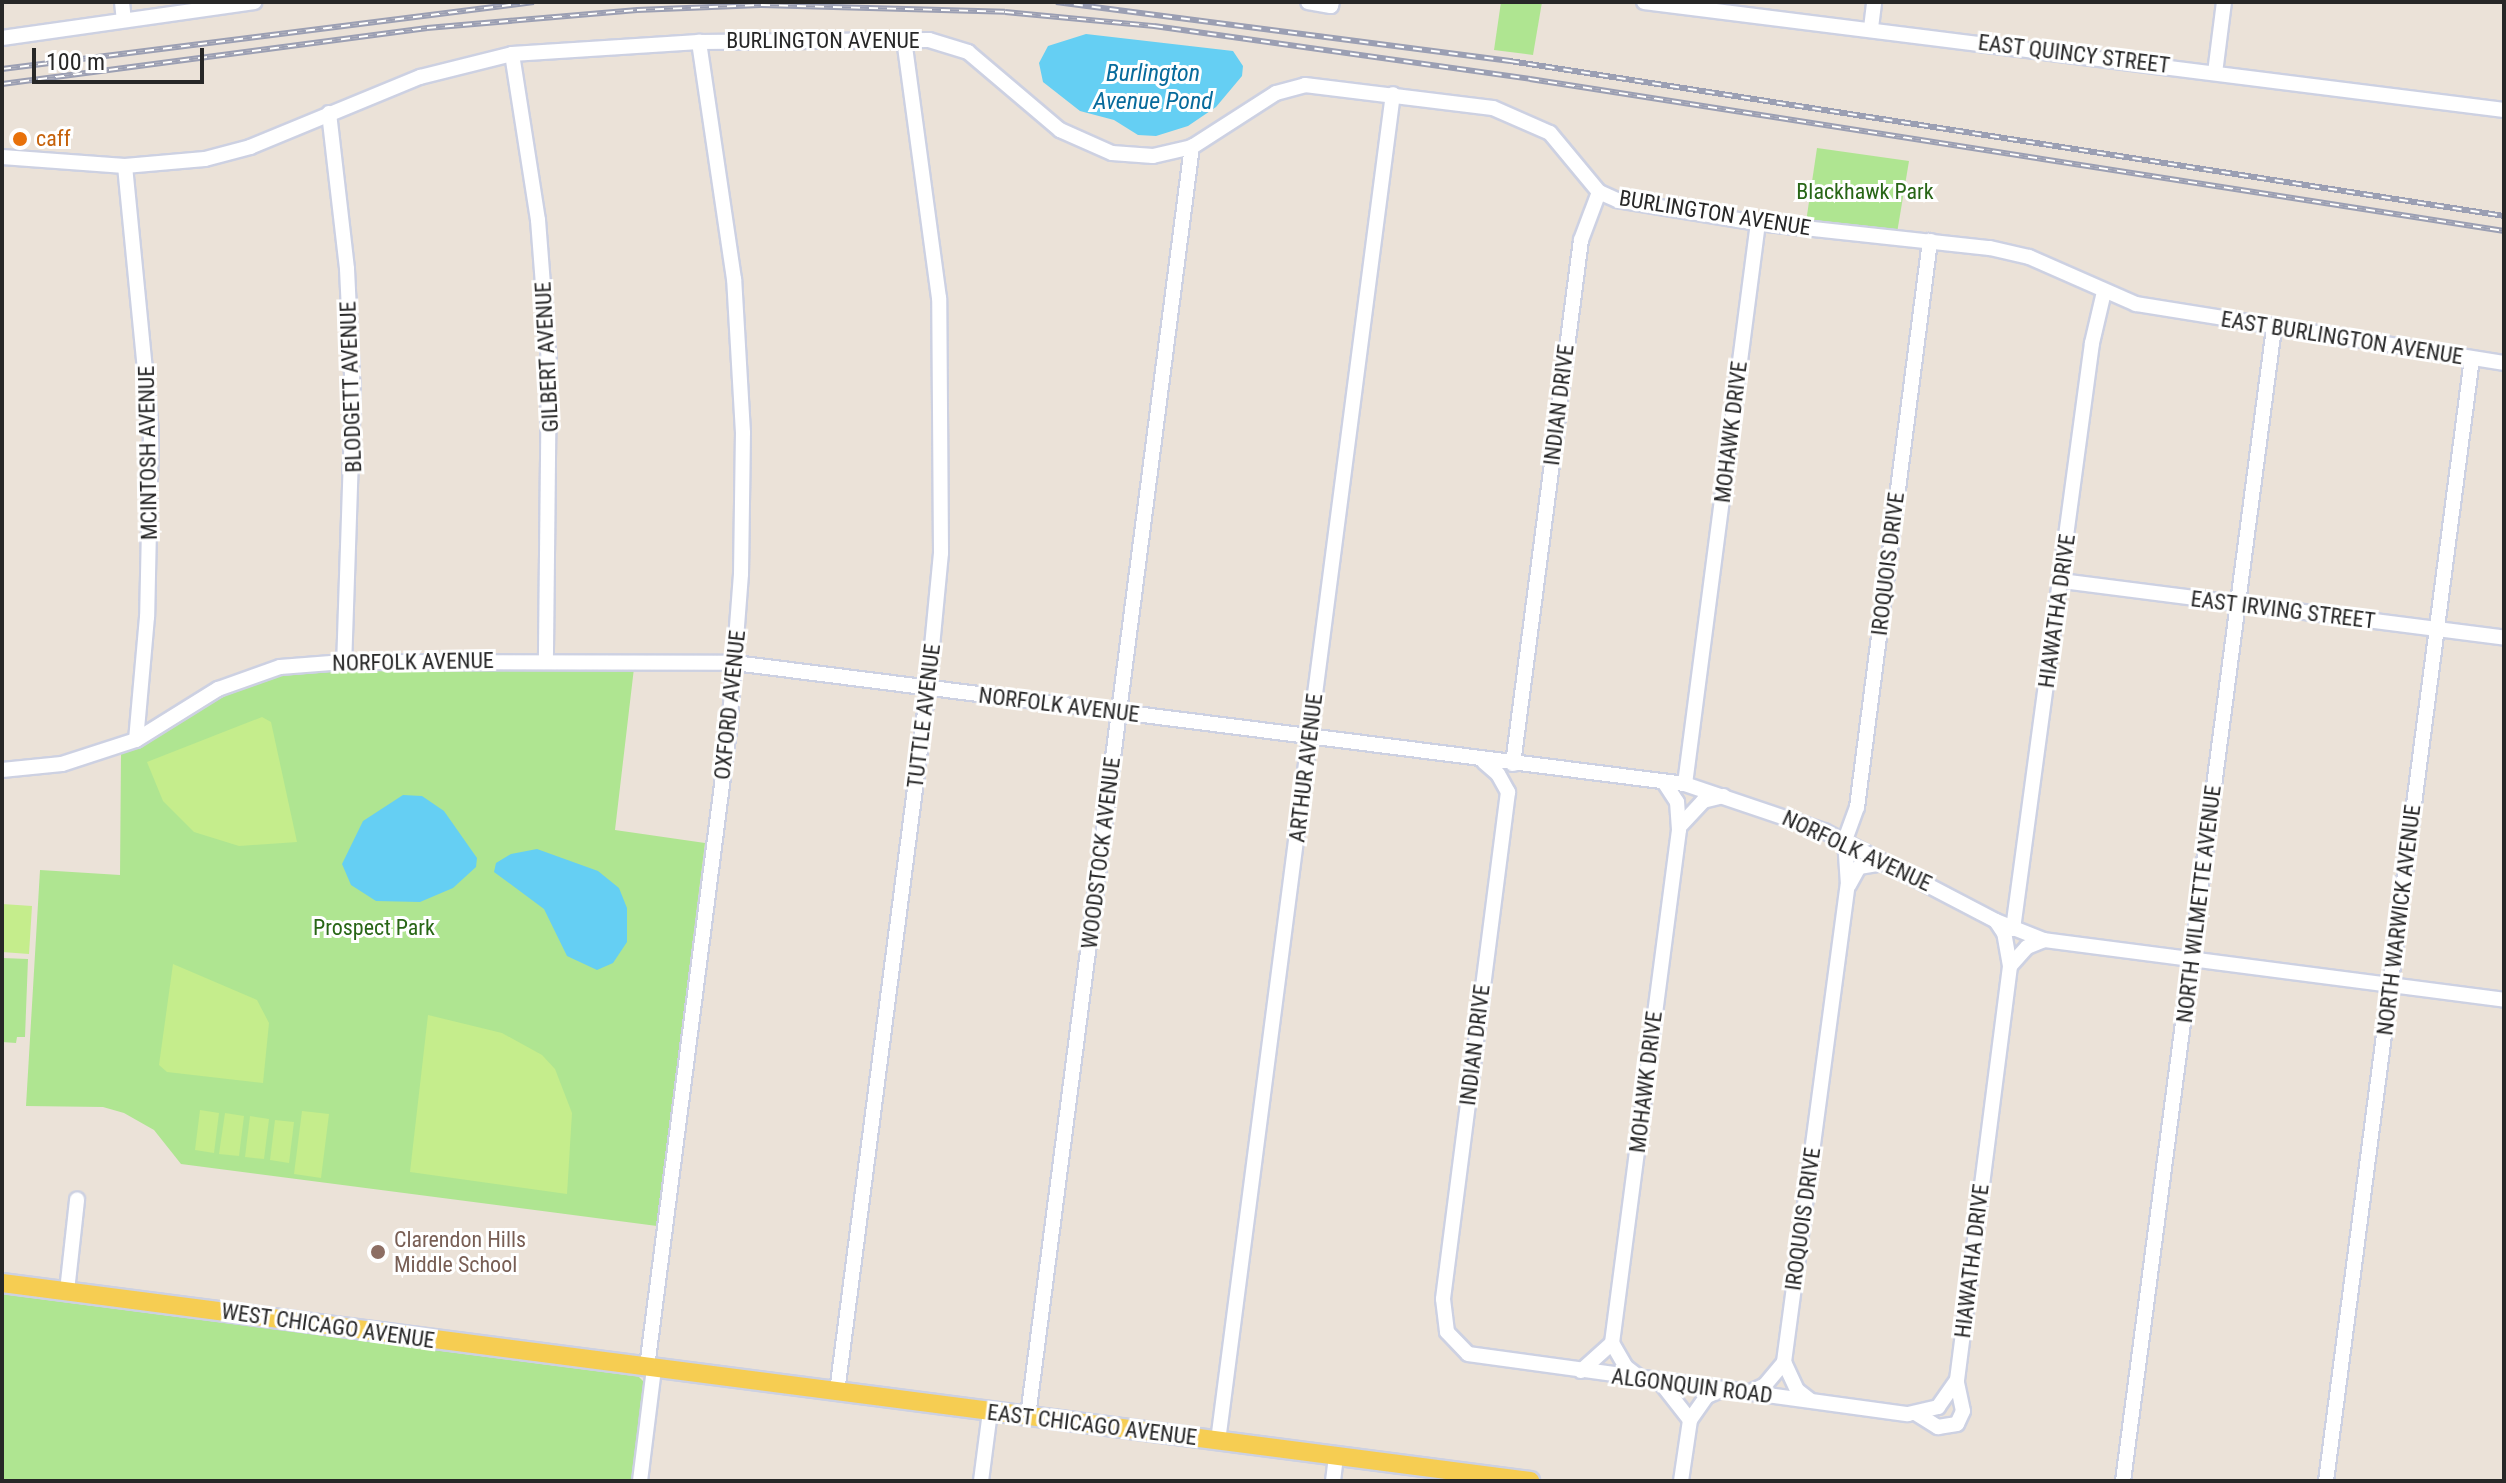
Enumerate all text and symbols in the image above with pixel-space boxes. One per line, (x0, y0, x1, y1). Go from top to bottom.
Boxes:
street label: BURLINGTON AVENUE (726, 28, 920, 54)
street label: EAST QUINCY STREET (1976, 29, 2172, 79)
scale bar (36, 32, 208, 82)
text: 100 m (46, 48, 105, 76)
water label: Burlington Avenue Pond (1093, 60, 1213, 116)
place label: caff (36, 126, 71, 152)
marker: caff (11, 130, 29, 148)
park label: Blackhawk Park (1796, 179, 1934, 205)
street label: BURLINGTON AVENUE (1617, 185, 1813, 241)
street label: GILBERT AVENUE (530, 281, 564, 433)
street label: BLODGETT AVENUE (335, 301, 367, 473)
street label: EAST BURLINGTON AVENUE (2219, 306, 2465, 370)
street label: INDIAN DRIVE (1538, 343, 1580, 467)
street label: MOHAWK DRIVE (1709, 360, 1753, 504)
street label: MCINTOSH AVENUE (133, 366, 163, 540)
street label: IROQUOIS DRIVE (1866, 491, 1910, 637)
street label: HIAWATHA DRIVE (2033, 532, 2081, 690)
street label: EAST IRVING STREET (2189, 586, 2377, 634)
street label: OXFORD AVENUE (709, 629, 751, 781)
street label: TUTTLE AVENUE (902, 642, 946, 790)
street label: NORFOLK AVENUE (332, 647, 494, 677)
street label: NORFOLK AVENUE (977, 682, 1141, 728)
street label: ARTHUR AVENUE (1284, 692, 1328, 844)
street label: WOODSTOCK AVENUE (1076, 756, 1126, 950)
street label: NORTH WILMETTE AVENUE (2171, 784, 2227, 1024)
street label: NORTH WARWICK AVENUE (2372, 803, 2426, 1037)
street label: NORFOLK AVENUE (1778, 805, 1936, 897)
park label: Prospect Park (313, 915, 435, 941)
street label: INDIAN DRIVE (1454, 983, 1496, 1107)
street label: MOHAWK DRIVE (1624, 1010, 1668, 1154)
street label: IROQUOIS DRIVE (1780, 1146, 1826, 1292)
street label: HIAWATHA DRIVE (1949, 1183, 1995, 1339)
place label: Clarendon Hills Middle School (394, 1226, 526, 1278)
marker: Clarendon Hills Middle School (369, 1243, 387, 1261)
street label: WEST CHICAGO AVENUE (219, 1298, 437, 1354)
street label: ALGONQUIN ROAD (1610, 1363, 1774, 1409)
street label: EAST CHICAGO AVENUE (985, 1399, 1199, 1451)

